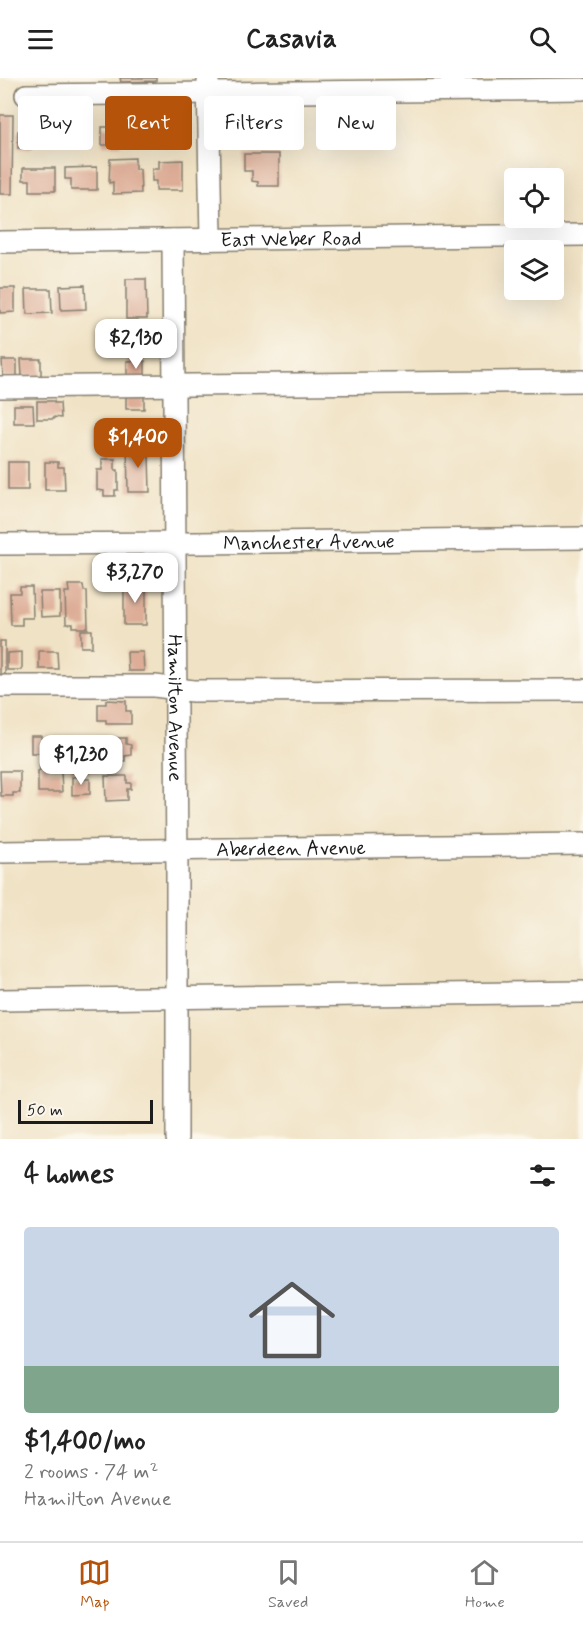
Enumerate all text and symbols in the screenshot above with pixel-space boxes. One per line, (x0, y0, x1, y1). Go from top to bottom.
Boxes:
text: Casavia (246, 22, 337, 57)
icon: menu (24, 23, 57, 56)
icon: search (526, 23, 559, 56)
chip: Buy (18, 96, 93, 150)
chip: Rent (105, 96, 192, 150)
chip: Filters (204, 96, 304, 150)
chip: New (316, 96, 396, 150)
map controls (504, 168, 564, 300)
button: locate (504, 168, 564, 228)
street label: East Weber Road (220, 226, 362, 254)
button: layers (504, 240, 564, 300)
pin: $2,130 (87, 319, 185, 370)
text: $2,130 (109, 325, 163, 352)
pin: $1,400 (89, 418, 187, 469)
text: $1,400 (108, 424, 168, 451)
street label: Manchester Avenue (223, 528, 395, 558)
pin: $3,270 (86, 553, 184, 604)
text: $3,270 (106, 559, 164, 586)
street label: Hamilton Avenue (160, 634, 188, 782)
pin: $1,230 (32, 735, 130, 786)
text: $1,230 (54, 741, 108, 768)
street label: Aberdeen Avenue (216, 835, 366, 864)
scale bar (18, 1097, 153, 1124)
text: 50 m (27, 1100, 63, 1121)
text: 4 homes (24, 1158, 114, 1192)
icon: filters (526, 1159, 559, 1192)
icon: home (238, 1266, 346, 1374)
text: $1,400/mo (24, 1425, 146, 1459)
text: 2 rooms · 74 m² (24, 1459, 158, 1486)
text: Hamilton Avenue (24, 1486, 172, 1513)
tab: Map (78, 1556, 111, 1613)
tab: Saved (268, 1556, 308, 1613)
tab: Home (465, 1556, 505, 1613)

